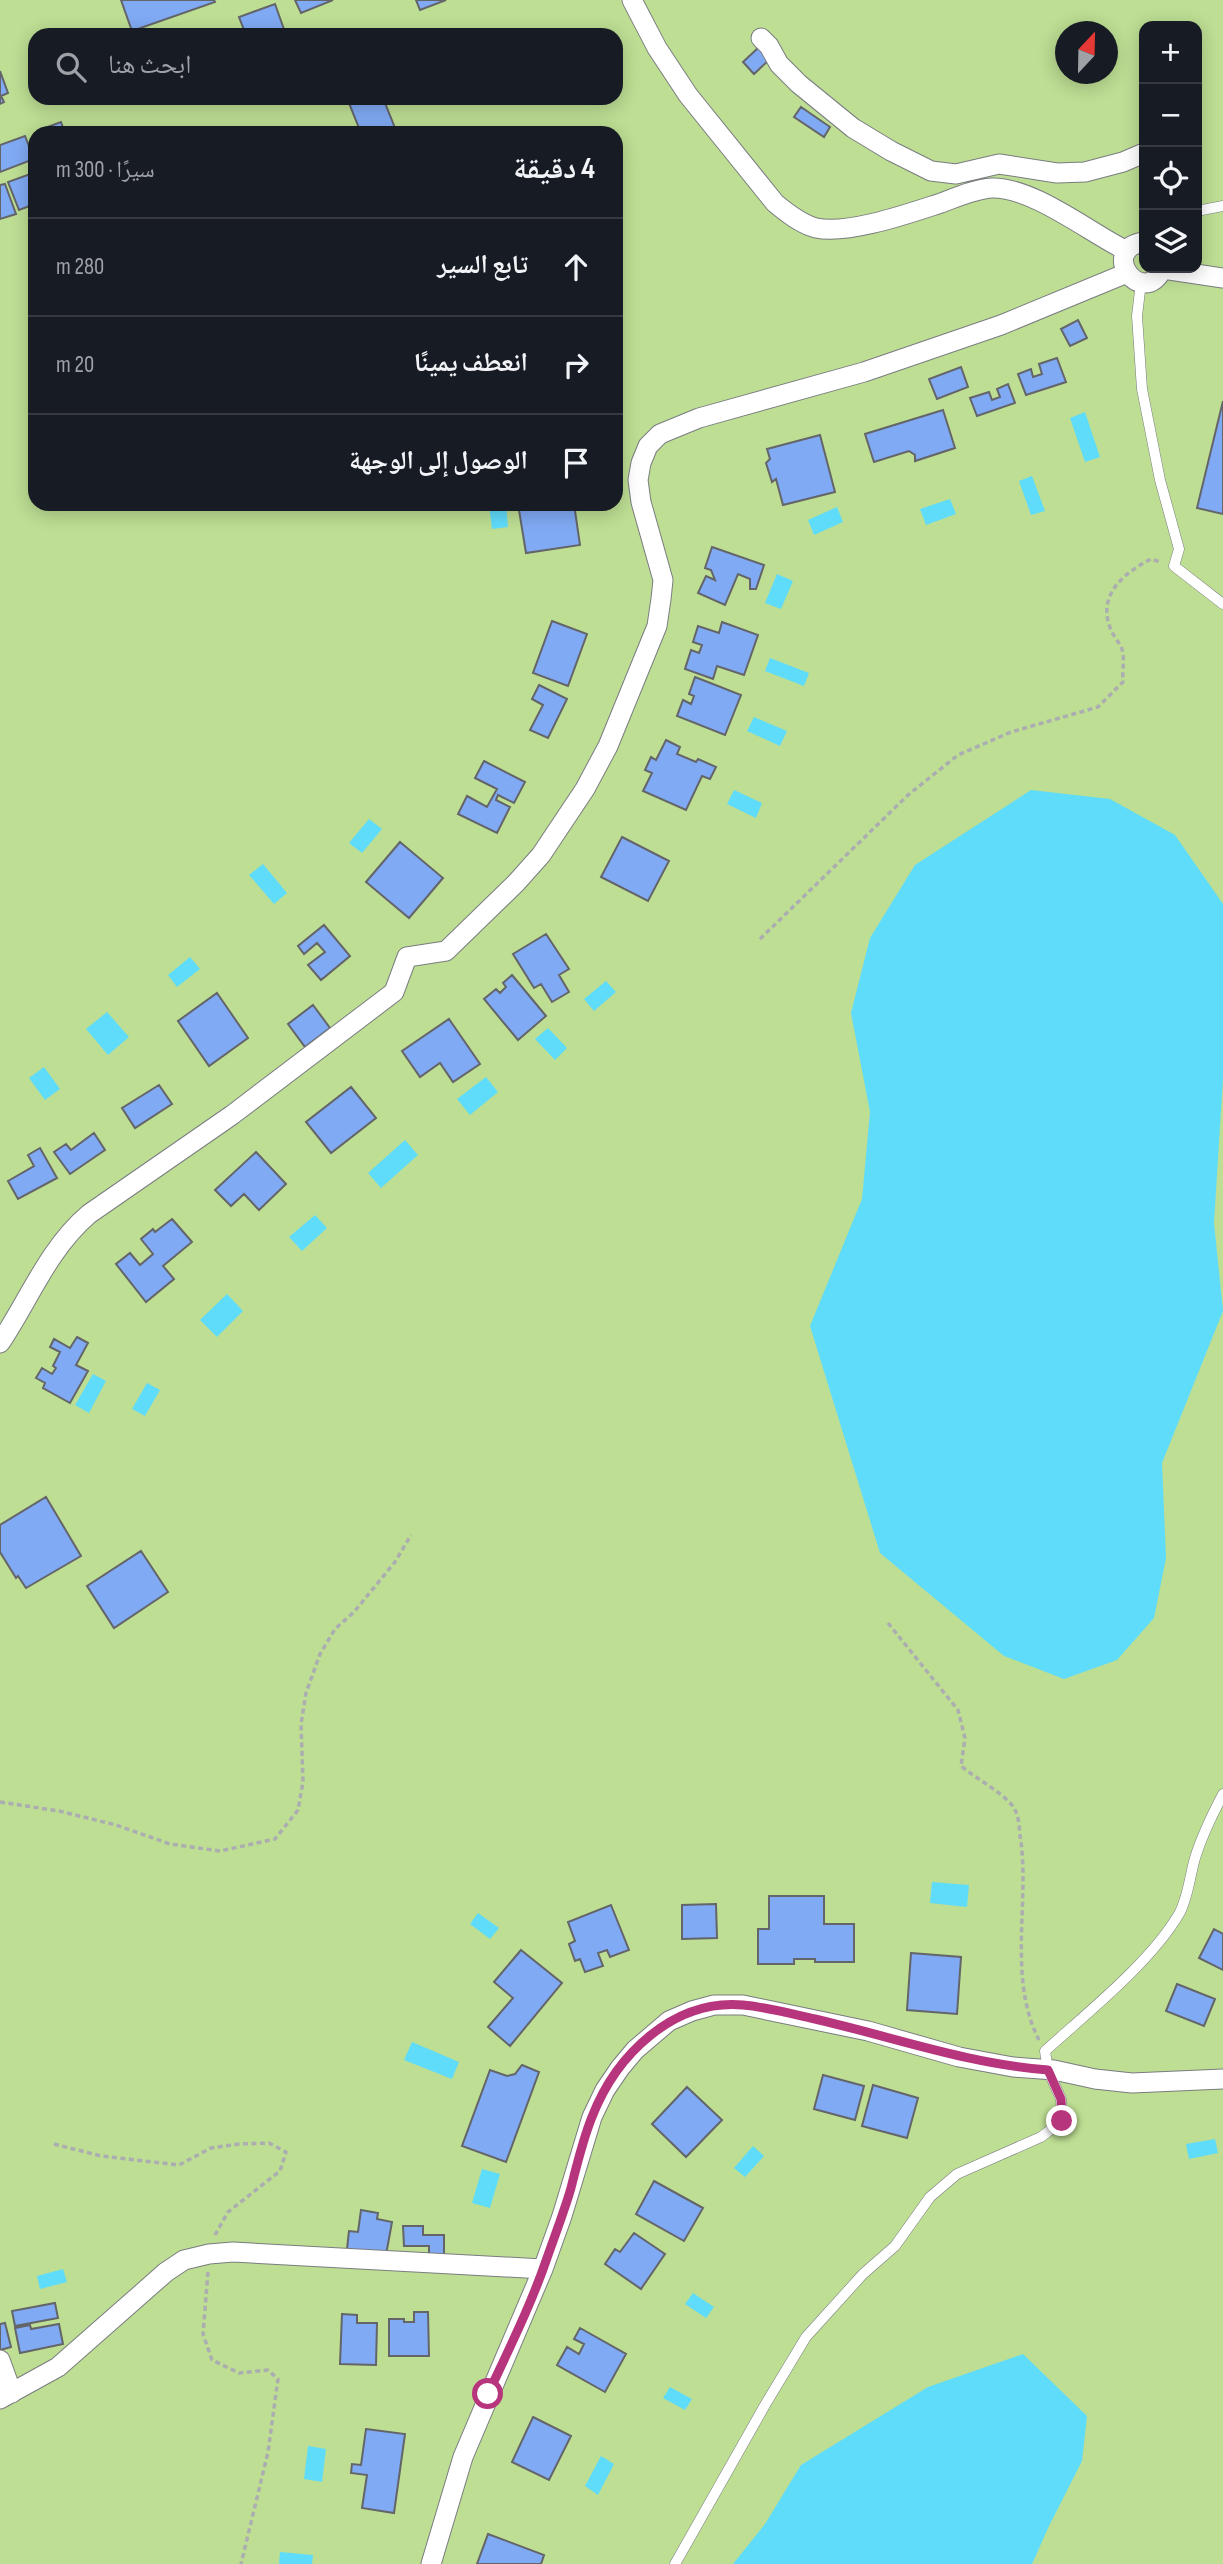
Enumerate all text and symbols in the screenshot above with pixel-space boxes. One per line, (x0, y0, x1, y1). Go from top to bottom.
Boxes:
north arrow (1055, 21, 1118, 84)
map controls (1139, 21, 1202, 273)
button: + (1139, 21, 1202, 84)
search box (28, 28, 623, 105)
icon: search (52, 48, 90, 86)
text: ابحث هنا (108, 50, 191, 81)
button: − (1139, 84, 1202, 147)
button: locate (1139, 147, 1202, 210)
text: 4 دقيقة (513, 151, 595, 187)
text: سيرًا · 300 m (56, 156, 155, 184)
button: layers (1139, 210, 1202, 273)
icon: ahead (557, 248, 595, 286)
text: تابع السير (437, 250, 528, 281)
text: 280 m (56, 253, 104, 281)
icon: right (557, 346, 595, 384)
text: انعطف يمينًا (414, 348, 528, 379)
text: 20 m (56, 351, 94, 379)
icon: arrive (557, 444, 595, 482)
text: الوصول إلى الوجهة (349, 446, 528, 477)
route end (1046, 2105, 1077, 2136)
route start (472, 2378, 503, 2409)

